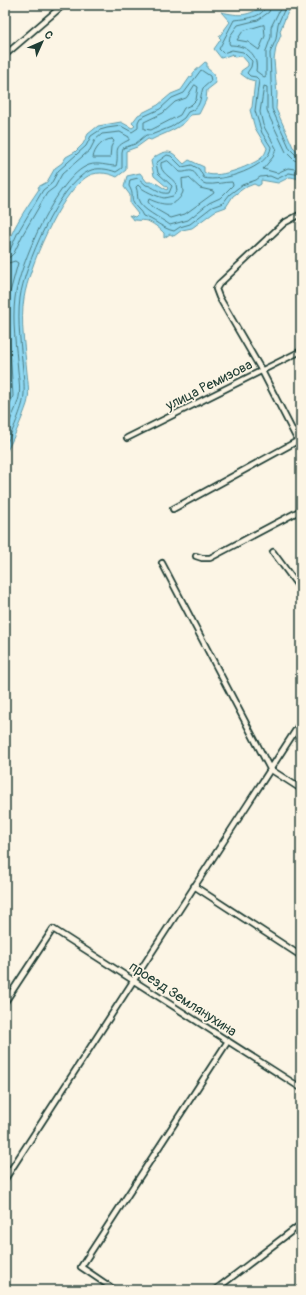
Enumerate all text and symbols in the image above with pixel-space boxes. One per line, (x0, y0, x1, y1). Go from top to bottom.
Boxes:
north arrow (22, 22, 62, 62)
text: С (42, 28, 56, 42)
street label: улица Ремизова (162, 356, 255, 415)
street label: проезд Землянухина (126, 958, 240, 1040)

